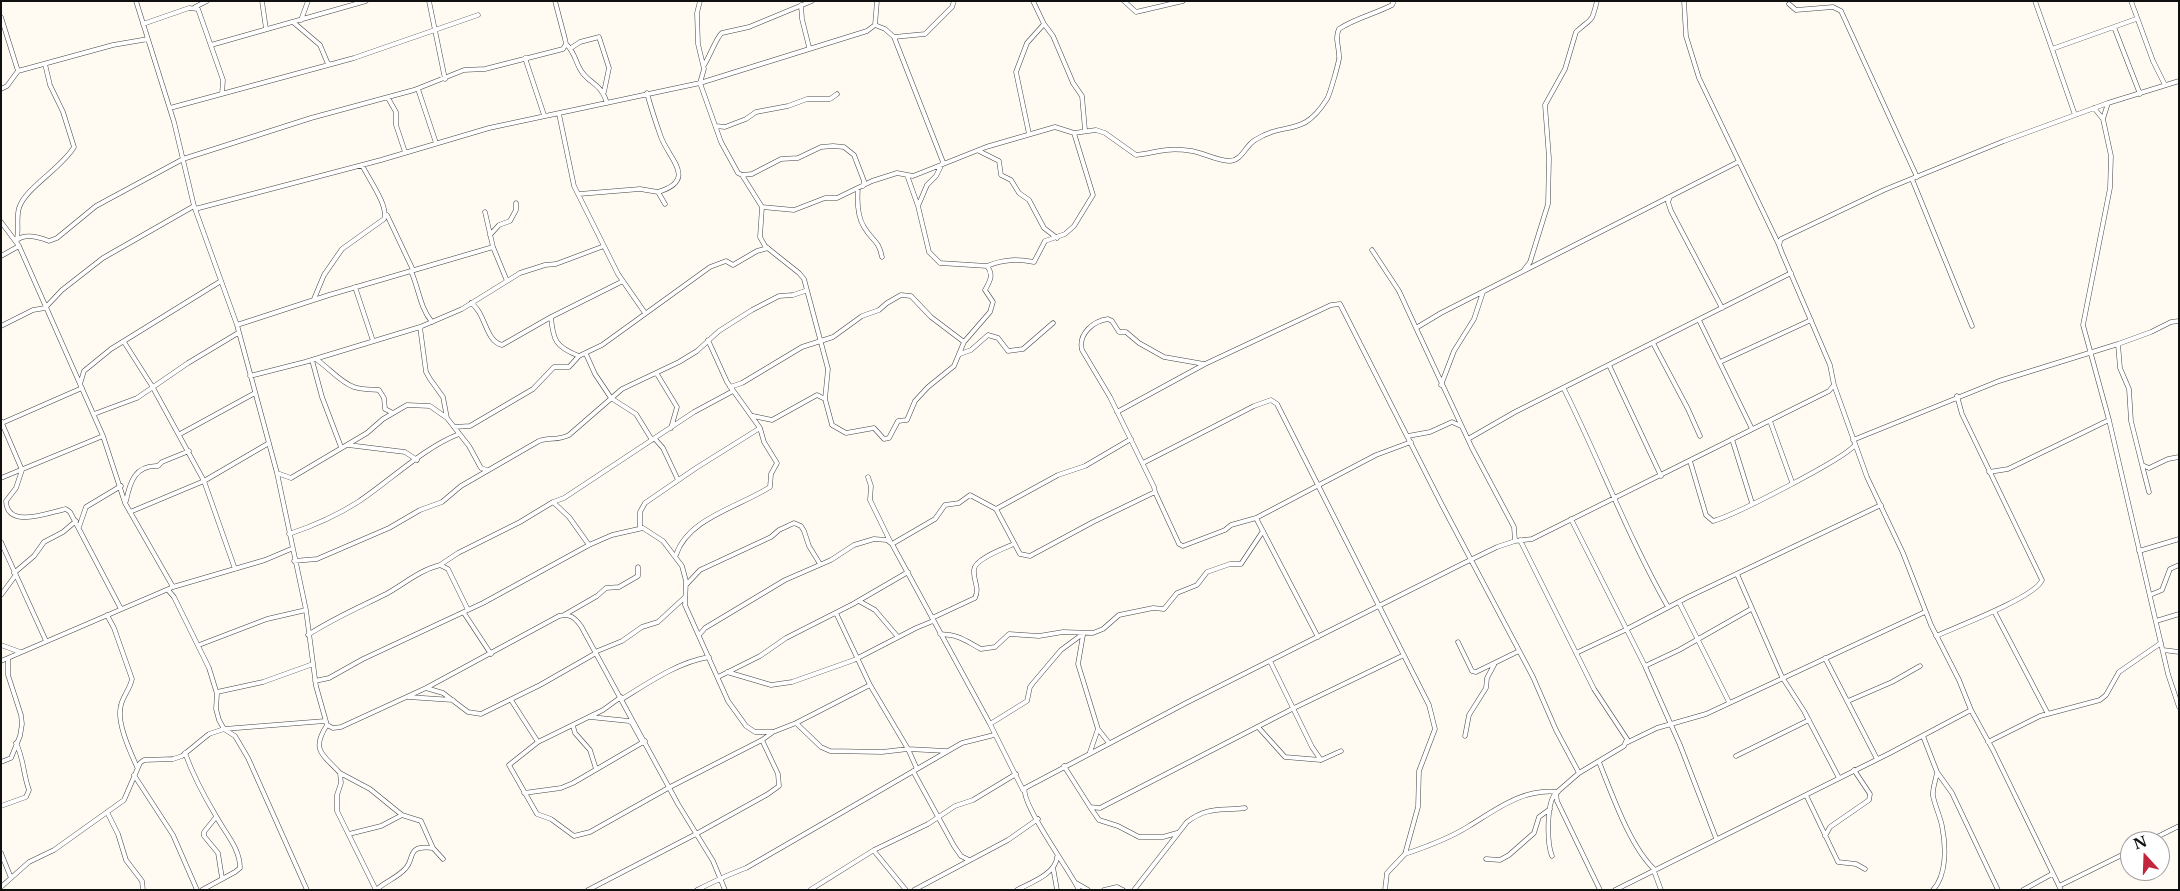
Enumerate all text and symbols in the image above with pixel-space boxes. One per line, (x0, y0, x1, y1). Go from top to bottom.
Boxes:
north arrow (2120, 831, 2170, 881)
text: N (2131, 832, 2149, 854)

